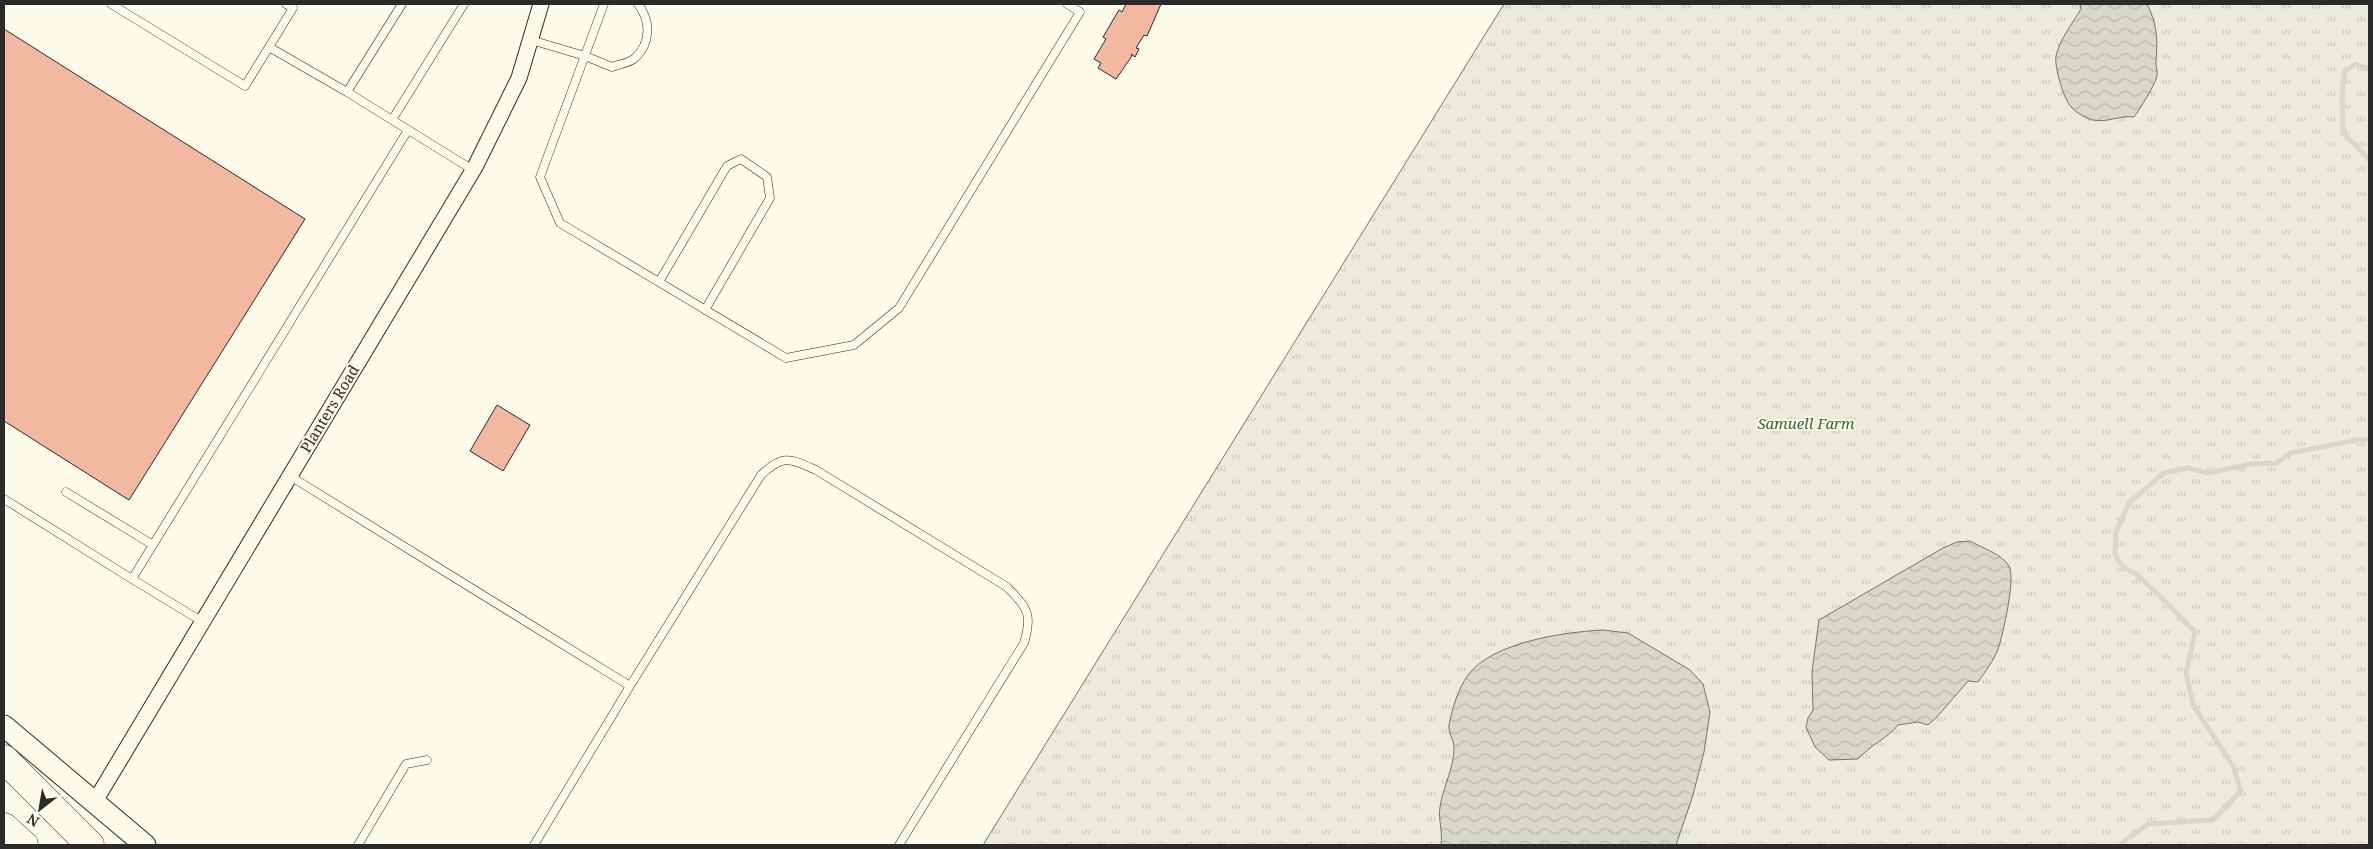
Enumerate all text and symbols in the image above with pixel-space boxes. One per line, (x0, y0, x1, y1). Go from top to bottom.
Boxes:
street label: Planters Road (295, 361, 363, 456)
park label: Samuell Farm (1757, 413, 1855, 433)
north arrow (15, 784, 65, 834)
text: N (23, 810, 43, 832)

